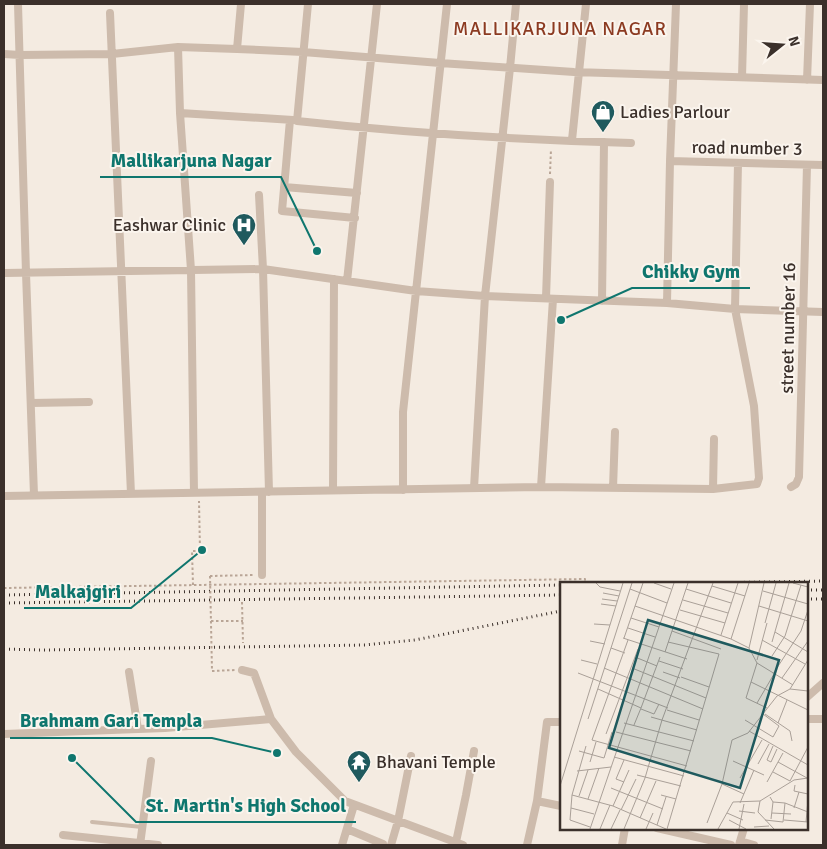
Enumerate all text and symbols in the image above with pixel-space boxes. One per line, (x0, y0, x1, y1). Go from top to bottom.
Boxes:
district label: MALLIKARJUNA NAGAR (453, 17, 667, 41)
north arrow (757, 20, 807, 70)
text: N (784, 34, 804, 48)
shop icon: Ladies Parlour (590, 99, 616, 133)
place label: Ladies Parlour (620, 101, 730, 123)
street label: road number 3 (691, 136, 803, 160)
callout: Mallikarjuna Nagar (100, 143, 281, 177)
text: Mallikarjuna Nagar (110, 149, 272, 173)
hospital icon: Eashwar Clinic (231, 212, 257, 246)
place label: Eashwar Clinic (113, 214, 226, 236)
callout: Chikky Gym (632, 254, 750, 288)
text: Chikky Gym (642, 260, 740, 284)
street label: street number 16 (776, 262, 800, 394)
callout: Malkajgiri (24, 574, 131, 608)
text: Malkajgiri (35, 580, 121, 604)
inset map (560, 582, 807, 829)
callout: Brahmam Gari Templa (10, 704, 212, 738)
text: Brahmam Gari Templa (20, 709, 202, 733)
temple icon: Bhavani Temple (346, 749, 372, 783)
place label: Bhavani Temple (376, 751, 496, 773)
callout: St. Martin's High School (136, 788, 356, 822)
text: St. Martin's High School (146, 794, 346, 818)

